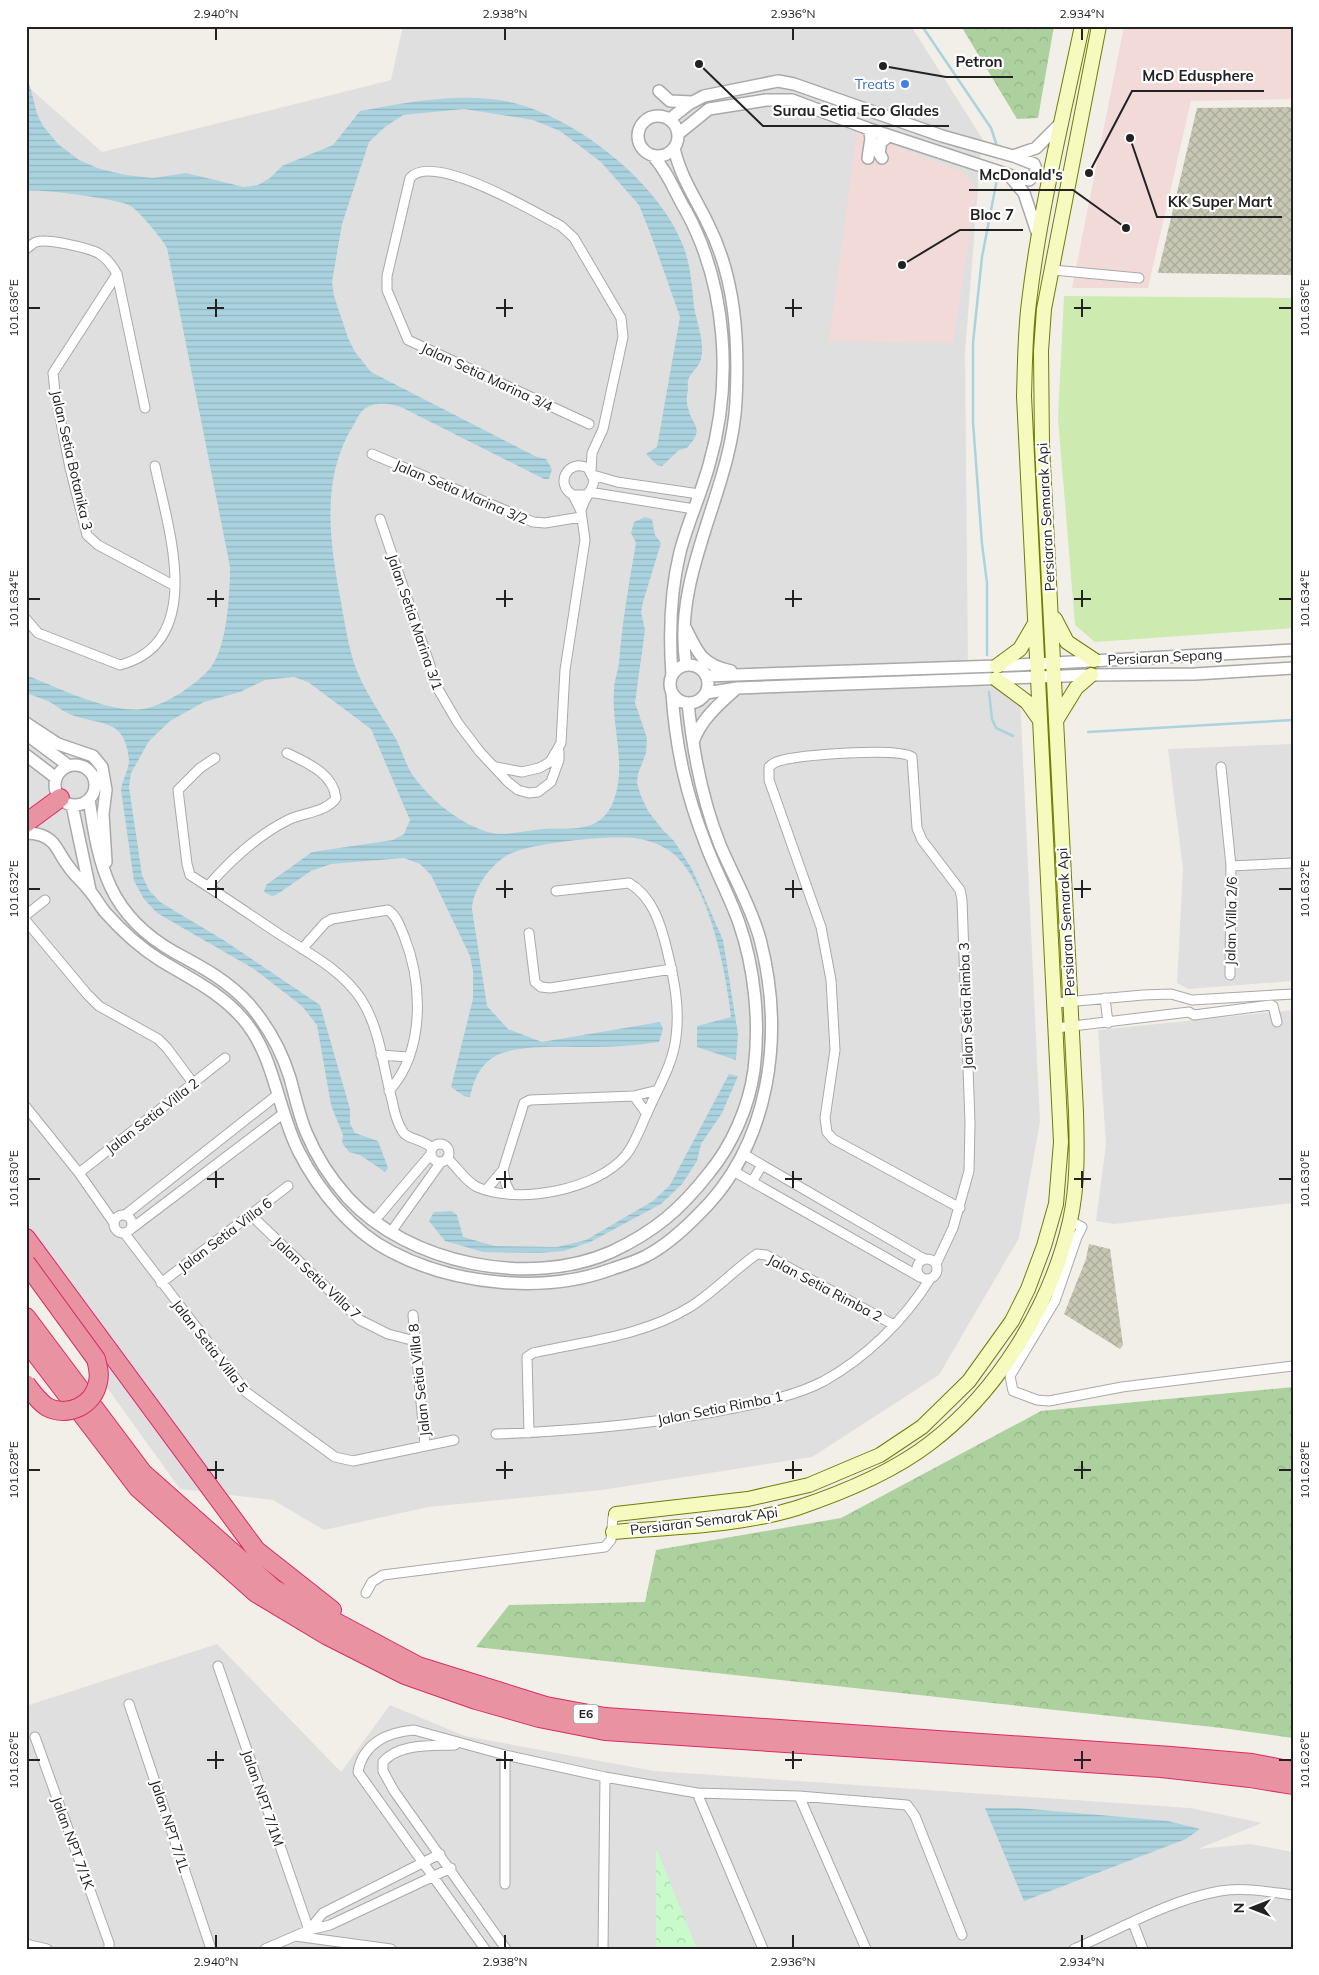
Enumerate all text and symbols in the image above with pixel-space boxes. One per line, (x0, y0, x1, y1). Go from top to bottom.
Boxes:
text: 2.940°N (194, 6, 238, 21)
text: 2.938°N (483, 6, 527, 21)
text: 2.936°N (771, 6, 815, 21)
text: 2.934°N (1060, 6, 1104, 21)
callout: Petron (946, 47, 1013, 77)
text: Petron (955, 52, 1003, 71)
callout: McD Edusphere (1132, 61, 1264, 91)
text: McD Edusphere (1142, 66, 1254, 85)
place label: Treats (855, 75, 895, 93)
marker: Treats (899, 78, 911, 90)
callout: Surau Setia Eco Glades (763, 96, 949, 126)
text: Surau Setia Eco Glades (773, 101, 939, 120)
callout: McDonald's (969, 160, 1073, 190)
text: McDonald's (979, 165, 1063, 184)
callout: KK Super Mart (1157, 187, 1282, 217)
text: KK Super Mart (1168, 192, 1273, 211)
callout: Bloc 7 (960, 200, 1023, 230)
text: Bloc 7 (970, 205, 1014, 224)
text: 101.636°E (6, 279, 21, 337)
text: 101.636°E (1297, 279, 1312, 337)
street label: Jalan Setia Marina 3/4 (418, 339, 556, 416)
street label: Jalan Setia Botanika 3 (47, 388, 97, 532)
street label: Persiaran Semarak Api (1033, 442, 1059, 592)
street label: Jalan Setia Marina 3/2 (392, 456, 530, 528)
street label: Jalan Setia Marina 3/1 (383, 551, 447, 693)
text: 101.634°E (6, 570, 21, 628)
text: 101.634°E (1297, 570, 1312, 628)
street label: Persiaran Sepang (1107, 645, 1223, 669)
street label: Persiaran Semarak Api (1053, 847, 1079, 997)
text: 101.632°E (6, 860, 21, 918)
text: 101.632°E (1297, 860, 1312, 918)
street label: Jalan Villa 2/6 (1221, 876, 1241, 966)
street label: Jalan Setia Rimba 3 (955, 942, 977, 1070)
street label: Jalan Setia Villa 2 (102, 1074, 202, 1158)
text: 101.630°E (6, 1150, 21, 1208)
text: 101.630°E (1297, 1150, 1312, 1208)
street label: Jalan Setia Villa 6 (174, 1194, 276, 1276)
street label: Jalan Setia Villa 7 (269, 1233, 365, 1323)
street label: Jalan Setia Rimba 2 (765, 1250, 885, 1326)
street label: Jalan Setia Villa 5 (168, 1296, 252, 1396)
street label: Jalan Setia Villa 8 (404, 1323, 434, 1437)
street label: Jalan Setia Rimba 1 (656, 1387, 784, 1429)
text: 101.628°E (6, 1441, 21, 1499)
text: 101.628°E (1297, 1441, 1312, 1499)
street label: Persiaran Semarak Api (629, 1503, 779, 1539)
road number: E6 (574, 1705, 598, 1724)
text: 101.626°E (6, 1731, 21, 1789)
text: 101.626°E (1297, 1731, 1312, 1789)
street label: Jalan NPT 7/1M (238, 1747, 288, 1849)
street label: Jalan NPT 7/1L (147, 1777, 194, 1875)
street label: Jalan NPT 7/1K (48, 1794, 99, 1893)
north arrow (1226, 1882, 1276, 1932)
text: N (1230, 1903, 1248, 1913)
text: 2.940°N (194, 1954, 238, 1969)
text: 2.938°N (483, 1954, 527, 1969)
text: 2.936°N (771, 1954, 815, 1969)
text: 2.934°N (1060, 1954, 1104, 1969)

